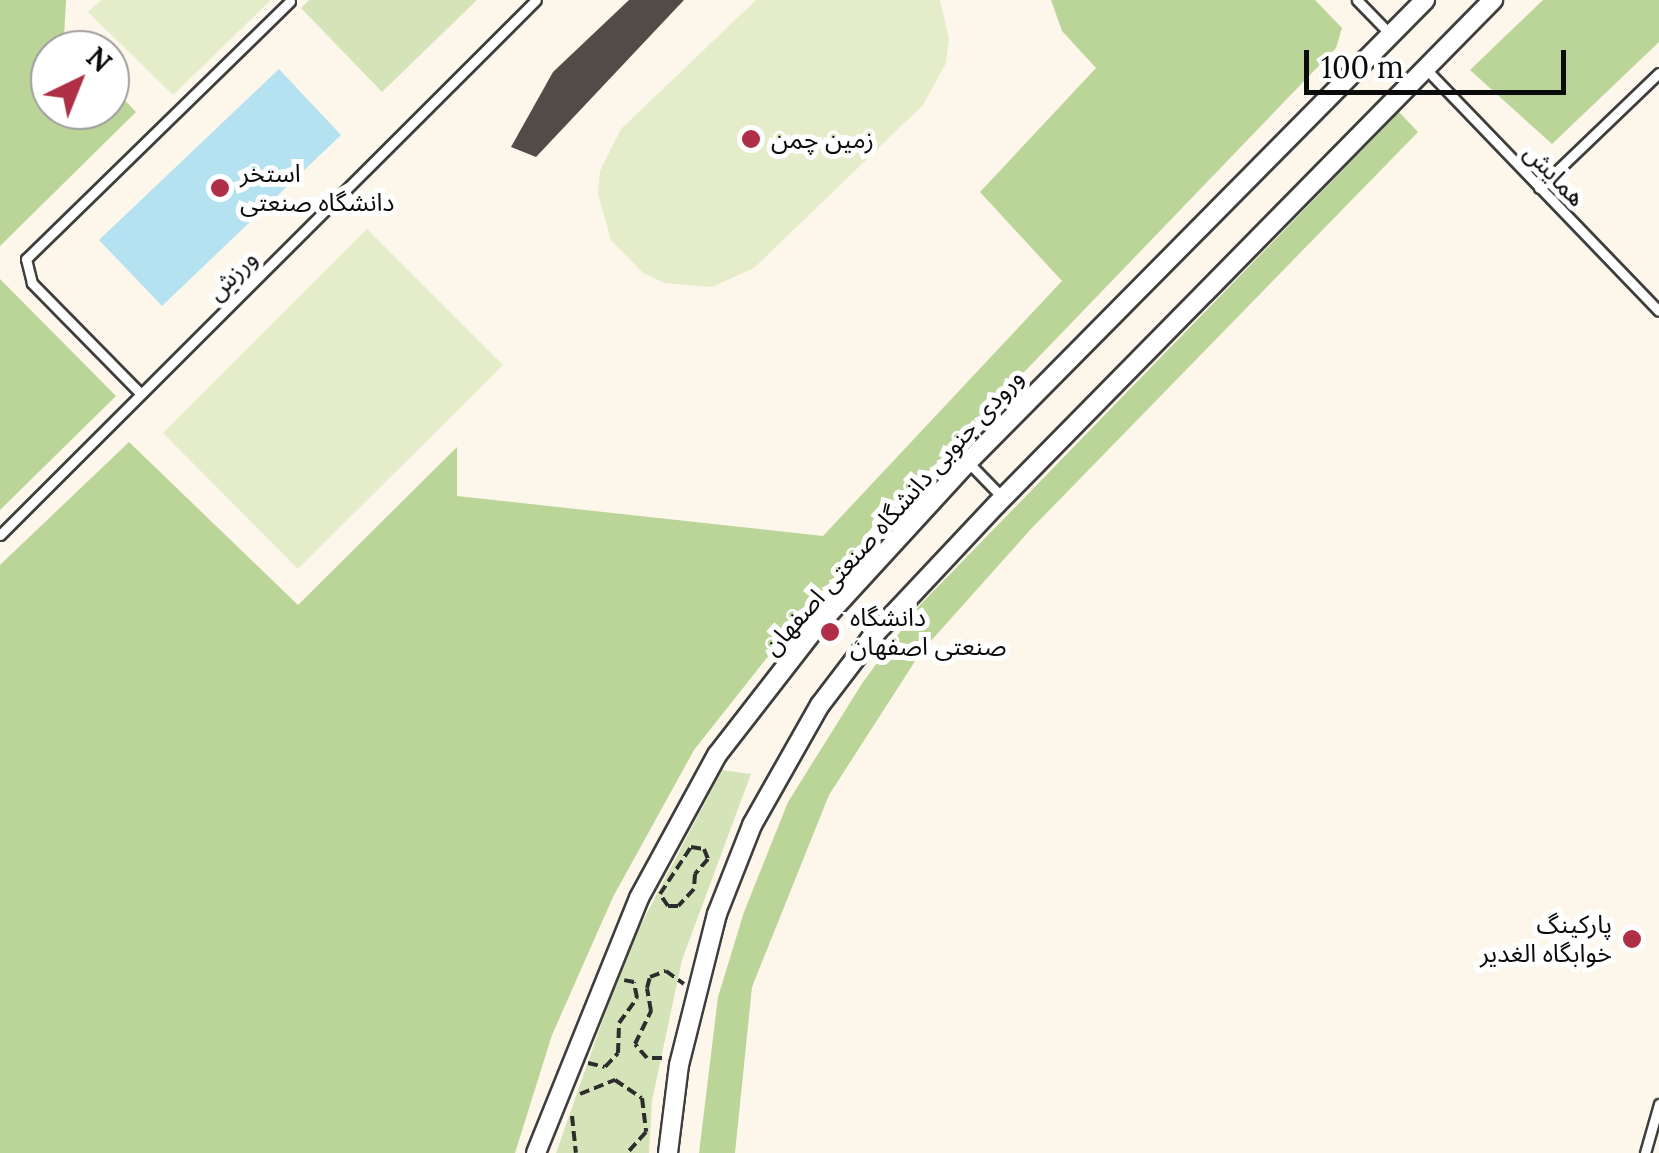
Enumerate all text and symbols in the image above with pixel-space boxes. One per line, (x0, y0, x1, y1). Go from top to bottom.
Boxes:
north arrow (30, 30, 130, 130)
scale bar (1309, 30, 1572, 92)
text: N (79, 39, 119, 80)
text: 100 m (1321, 48, 1404, 86)
place label: زمین چمن (771, 124, 874, 154)
marker: زمین چمن (740, 128, 762, 150)
street label: همایش (1518, 138, 1592, 212)
place label: استخر دانشگاه صنعتی (240, 159, 394, 218)
marker: استخر دانشگاه صنعتی (209, 177, 231, 199)
street label: ورزش (201, 244, 263, 306)
street label: ورودی جنوبی دانشگاه صنعتی اصفهان (756, 363, 1030, 661)
place label: دانشگاه صنعتی اصفهان (850, 603, 1006, 662)
marker: دانشگاه صنعتی اصفهان (819, 621, 841, 643)
place label: پارکینگ خوابگاه الغدیر (1480, 910, 1612, 969)
marker: پارکینگ خوابگاه الغدیر (1621, 928, 1643, 950)

